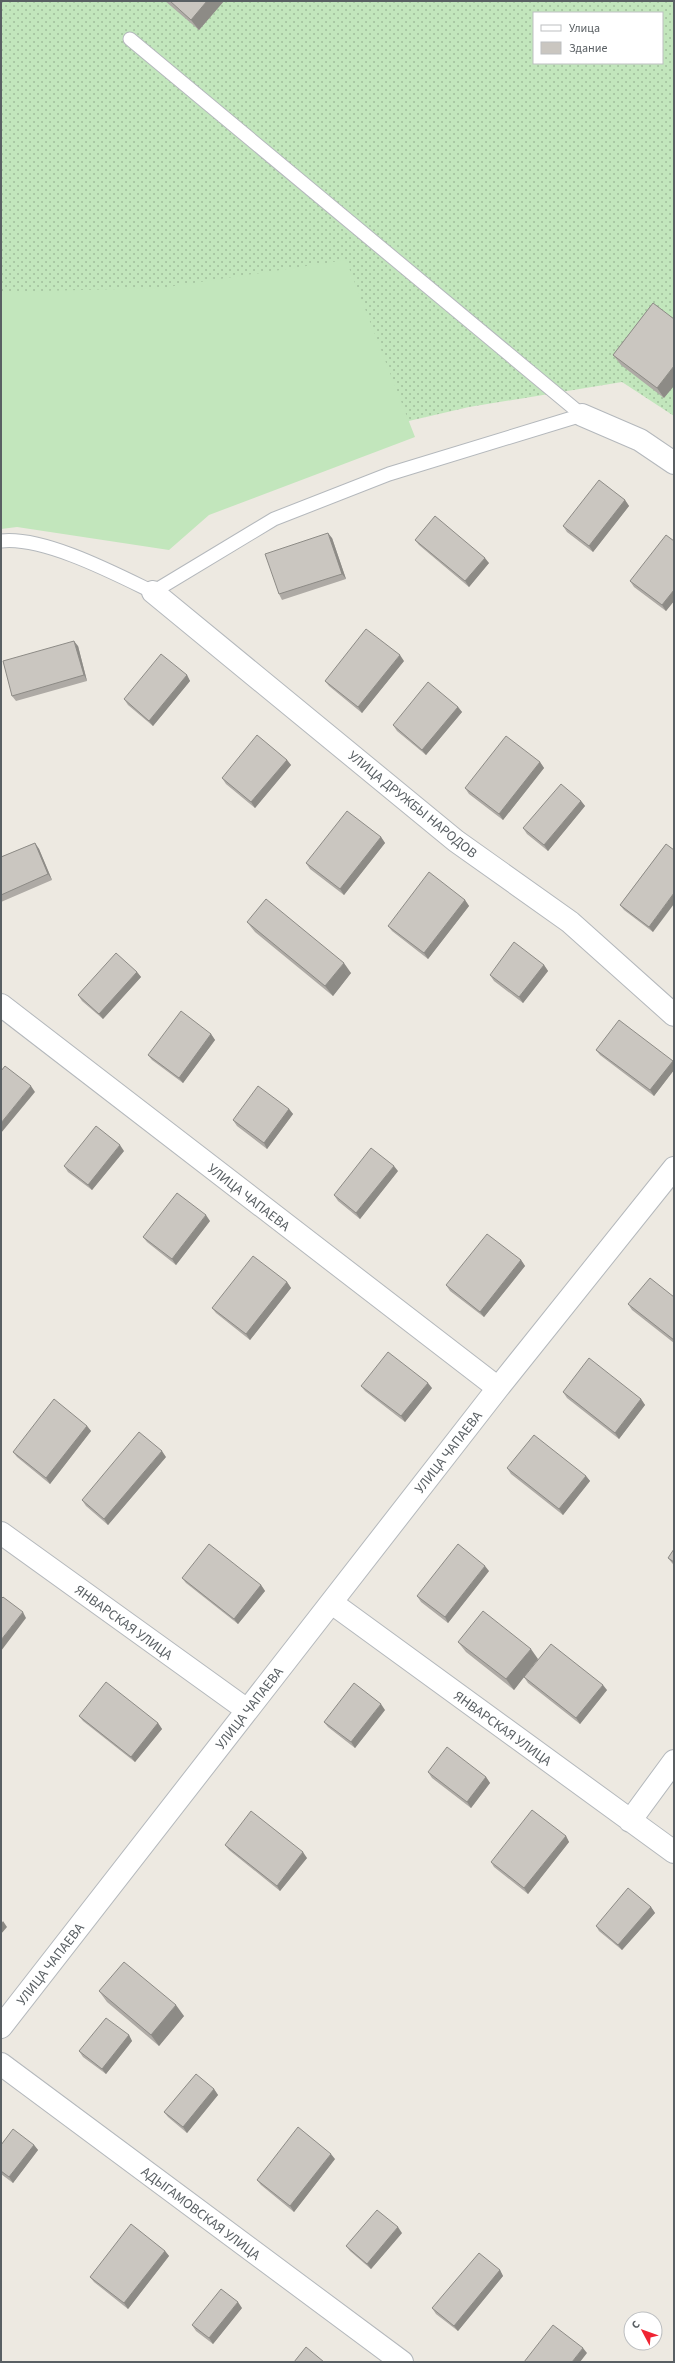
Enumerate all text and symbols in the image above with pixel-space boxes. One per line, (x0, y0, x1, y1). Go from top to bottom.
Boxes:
legend (533, 12, 663, 64)
text: Улица (569, 20, 600, 37)
text: Здание (569, 40, 608, 57)
street label: УЛИЦА ДРУЖБЫ НАРОДОВ (343, 746, 481, 863)
street label: УЛИЦА ЧАПАЕВА (203, 1159, 294, 1237)
street label: УЛИЦА ЧАПАЕВА (410, 1407, 488, 1498)
street label: ЯНВАРСКАЯ УЛИЦА (70, 1580, 177, 1665)
street label: УЛИЦА ЧАПАЕВА (211, 1663, 289, 1754)
street label: ЯНВАРСКАЯ УЛИЦА (449, 1686, 556, 1771)
street label: УЛИЦА ЧАПАЕВА (12, 1919, 90, 2010)
street label: АДЫГАМОВСКАЯ УЛИЦА (137, 2162, 265, 2266)
north arrow (623, 2311, 663, 2351)
text: С (628, 2317, 644, 2332)

